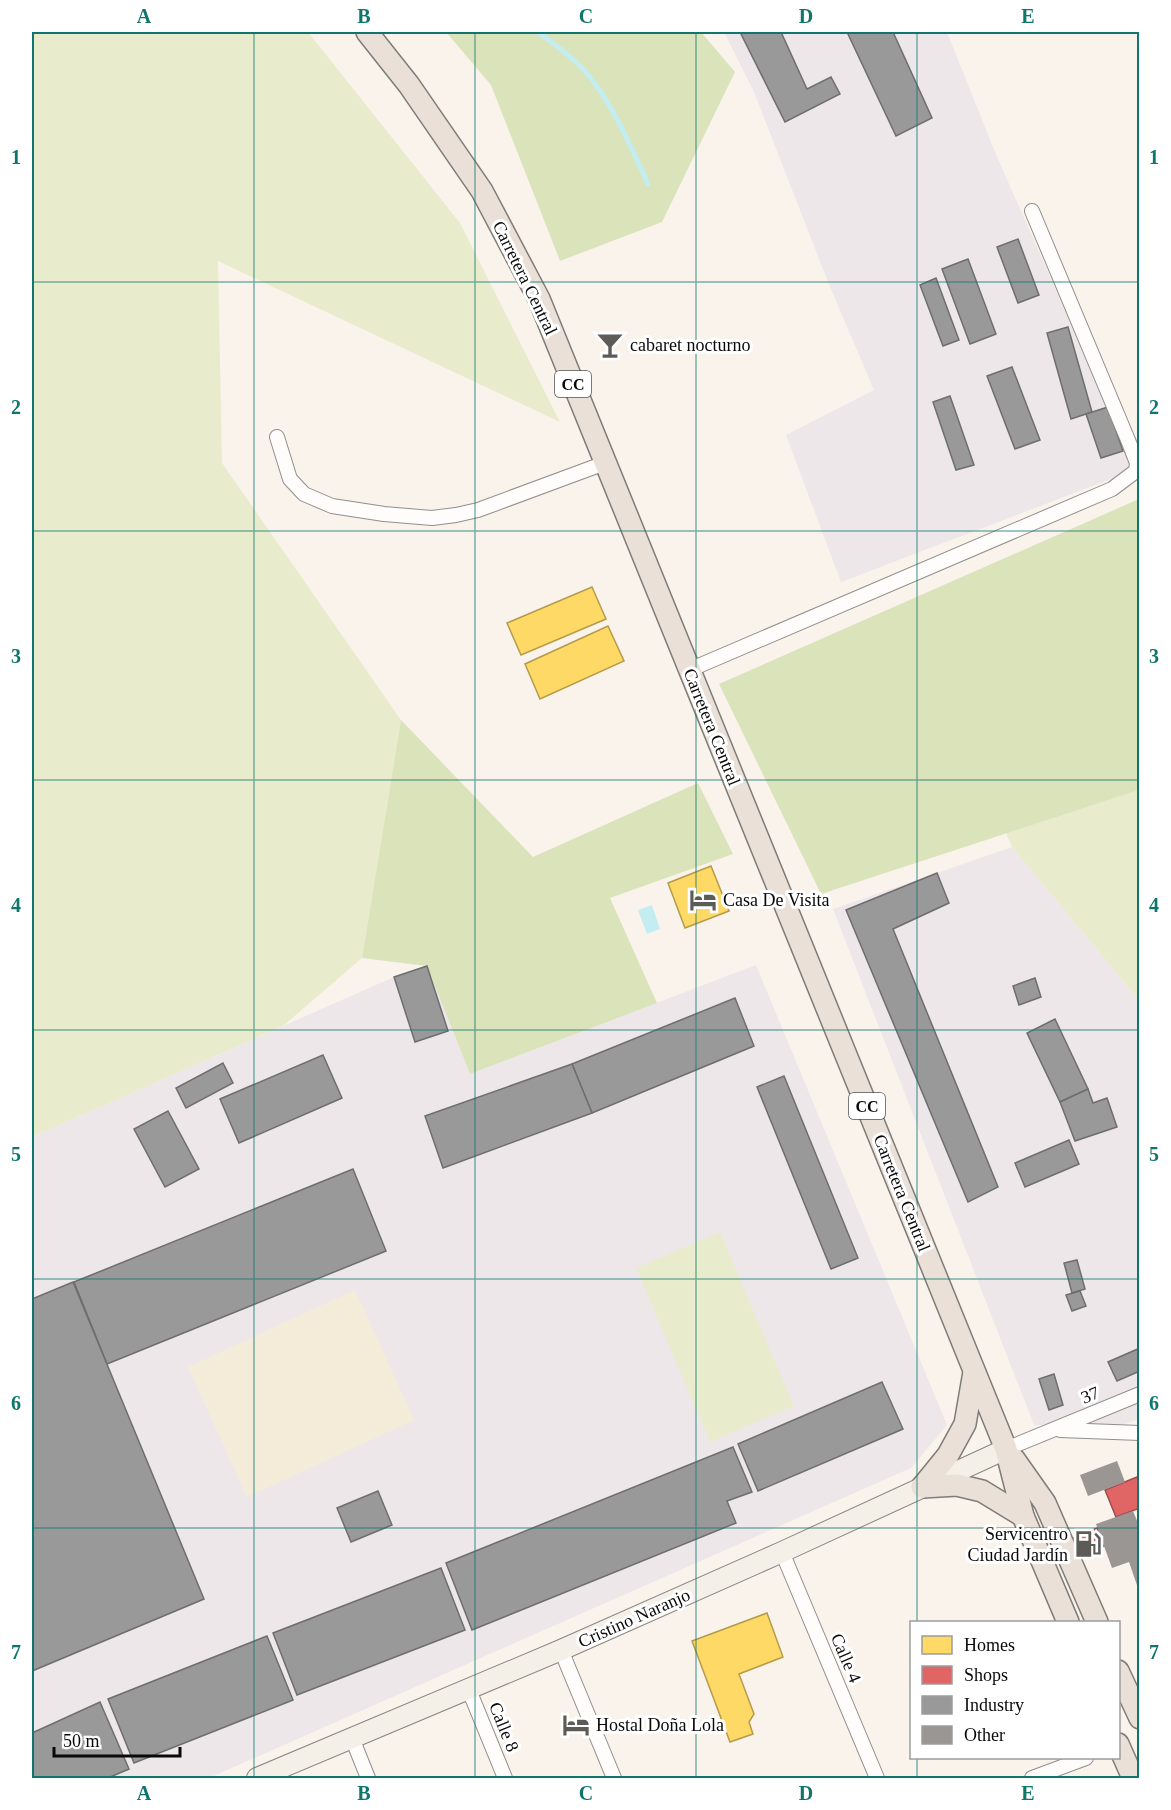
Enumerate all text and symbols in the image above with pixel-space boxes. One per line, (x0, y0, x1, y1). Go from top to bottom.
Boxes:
text: A (137, 5, 152, 27)
text: B (357, 5, 371, 27)
text: C (579, 5, 593, 27)
text: D (799, 5, 813, 27)
text: E (1021, 5, 1035, 27)
text: 1 (11, 146, 21, 168)
text: 1 (1149, 146, 1159, 168)
street label: Carretera Central (489, 218, 561, 338)
bar icon: cabaret nocturno (595, 330, 625, 360)
place label: cabaret nocturno (630, 335, 750, 355)
road number: CC (555, 371, 591, 397)
text: 2 (11, 396, 21, 418)
text: 2 (1149, 396, 1159, 418)
text: 3 (11, 645, 21, 667)
text: 3 (1149, 645, 1159, 667)
street label: Carretera Central (679, 666, 745, 788)
hotel icon: Casa De Visita (688, 885, 718, 915)
place label: Casa De Visita (723, 890, 830, 910)
text: 4 (11, 894, 21, 916)
text: 4 (1149, 894, 1159, 916)
road number: CC (849, 1093, 885, 1119)
street label: Carretera Central (869, 1132, 935, 1254)
text: 5 (11, 1143, 21, 1165)
text: 5 (1149, 1143, 1159, 1165)
street label: 37 (1078, 1382, 1102, 1408)
text: 6 (11, 1392, 21, 1414)
text: 6 (1149, 1392, 1159, 1414)
place label: Servicentro Ciudad Jardín (968, 1524, 1068, 1565)
fuel station icon: Servicentro Ciudad Jardín (1073, 1529, 1103, 1559)
street label: Cristino Naranjo (575, 1584, 693, 1652)
legend (910, 1621, 1120, 1759)
street label: Calle 4 (827, 1630, 865, 1686)
text: Homes (964, 1635, 1015, 1655)
text: 7 (11, 1641, 21, 1663)
text: 7 (1149, 1641, 1159, 1663)
text: Shops (964, 1665, 1008, 1685)
text: Industry (964, 1695, 1024, 1715)
street label: Calle 8 (485, 1699, 523, 1755)
hotel icon: Hostal Doña Lola (561, 1710, 591, 1740)
place label: Hostal Doña Lola (596, 1715, 724, 1735)
scale bar (54, 1720, 180, 1758)
text: Other (964, 1725, 1005, 1745)
text: 50 m (63, 1731, 100, 1751)
text: A (137, 1782, 152, 1804)
text: B (357, 1782, 371, 1804)
text: C (579, 1782, 593, 1804)
text: D (799, 1782, 813, 1804)
text: E (1021, 1782, 1035, 1804)

